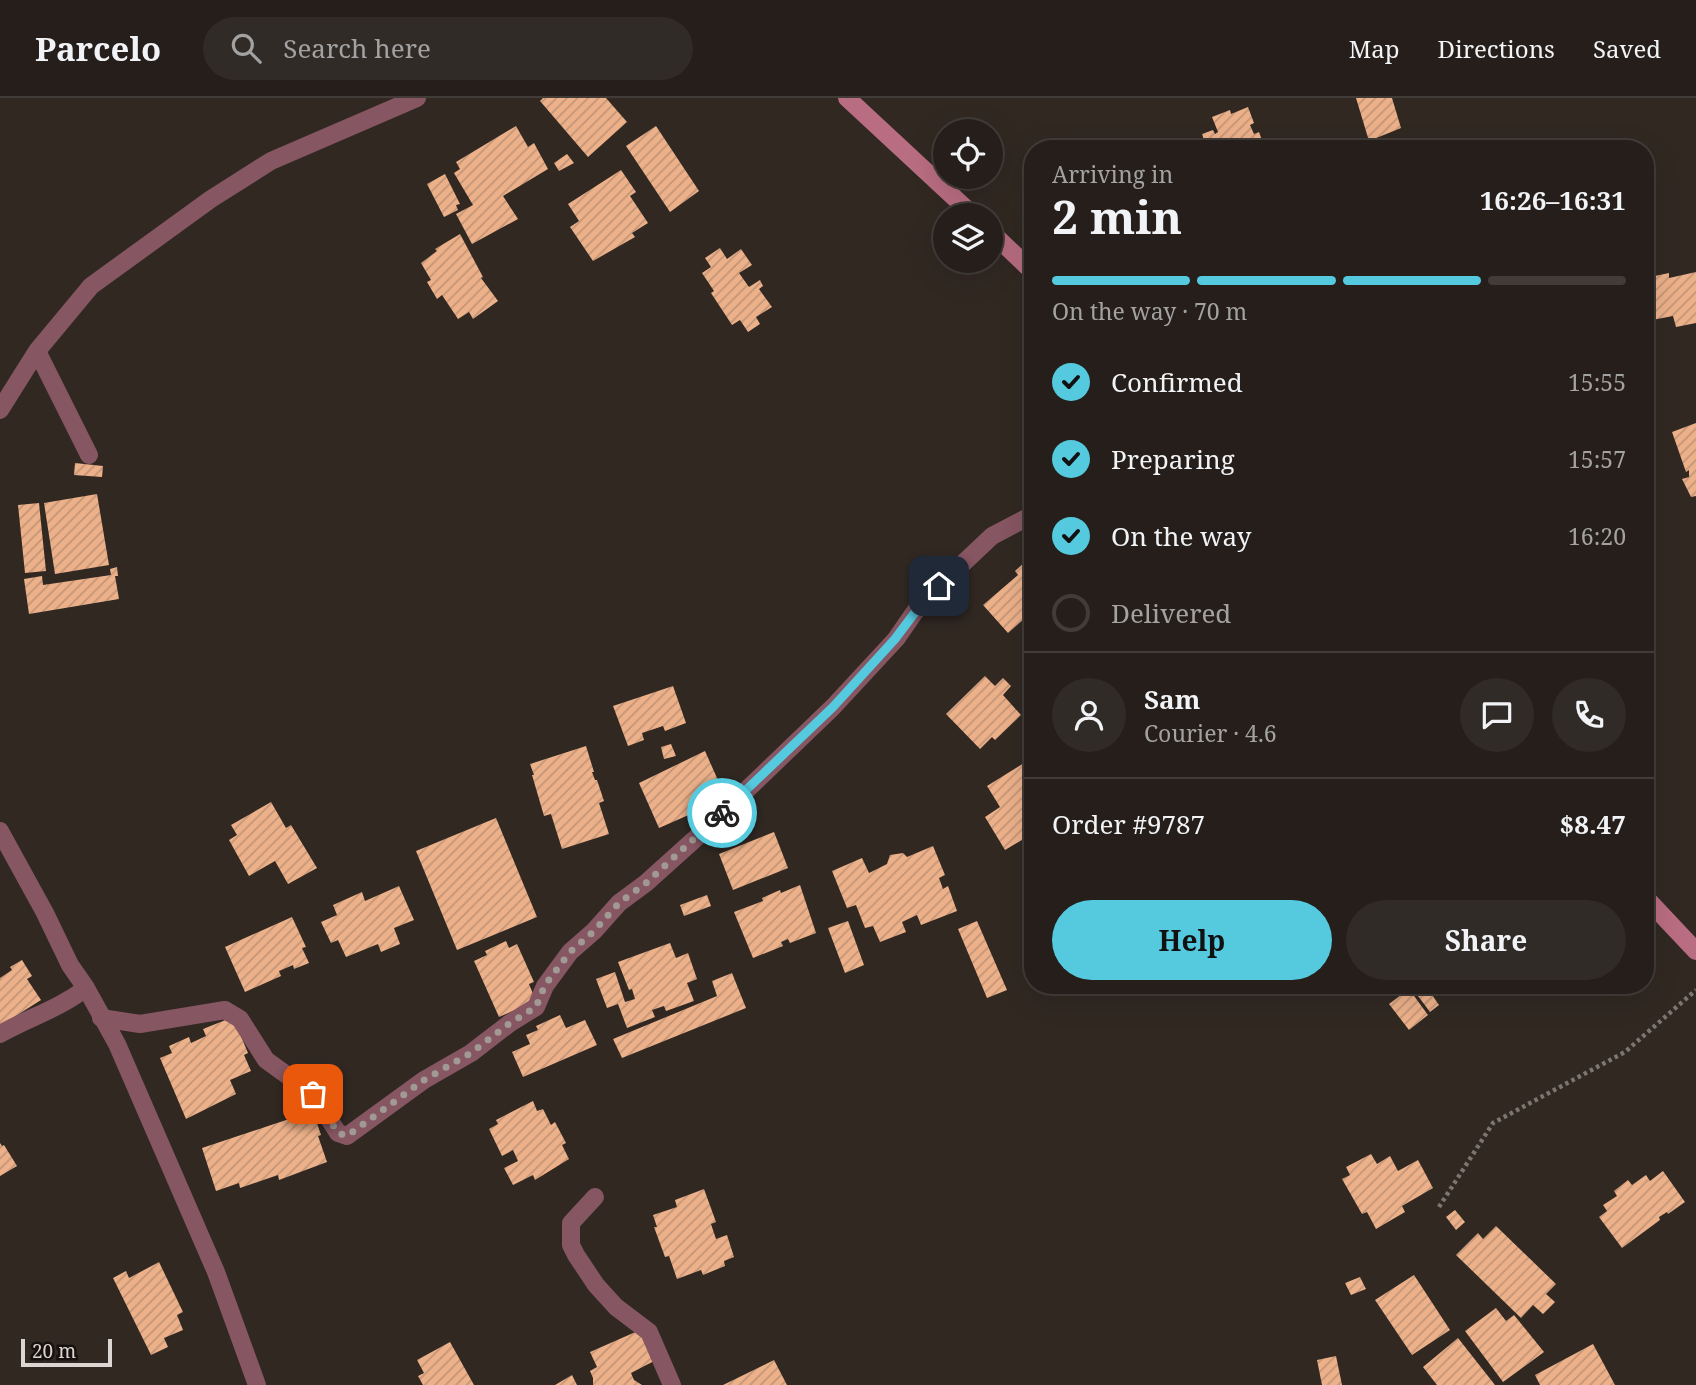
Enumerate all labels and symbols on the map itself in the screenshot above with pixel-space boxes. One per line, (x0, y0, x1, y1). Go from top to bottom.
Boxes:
pin (909, 556, 969, 616)
courier (687, 778, 757, 848)
pin (283, 1064, 343, 1124)
scale bar (21, 1336, 112, 1368)

